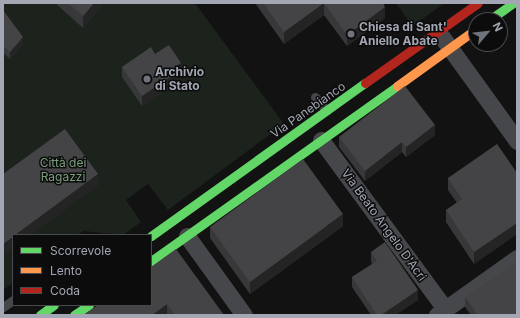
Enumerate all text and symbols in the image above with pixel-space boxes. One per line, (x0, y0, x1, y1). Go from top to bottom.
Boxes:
north arrow (468, 12, 508, 52)
place label: Chiesa di Sant' Aniello Abate (359, 20, 447, 48)
text: N (490, 20, 506, 34)
marker: Chiesa di Sant' Aniello Abate (346, 29, 356, 39)
place label: Archivio di Stato (155, 65, 204, 93)
marker: Archivio di Stato (142, 74, 152, 84)
street label: Via Panebianco (268, 79, 348, 141)
park label: Città dei Ragazzi (40, 156, 86, 184)
street label: Via Beato Angelo D'Acri (339, 166, 429, 284)
legend (12, 234, 152, 306)
text: Scorrevole (50, 243, 111, 258)
text: Lento (50, 263, 82, 278)
text: Coda (50, 283, 80, 298)

